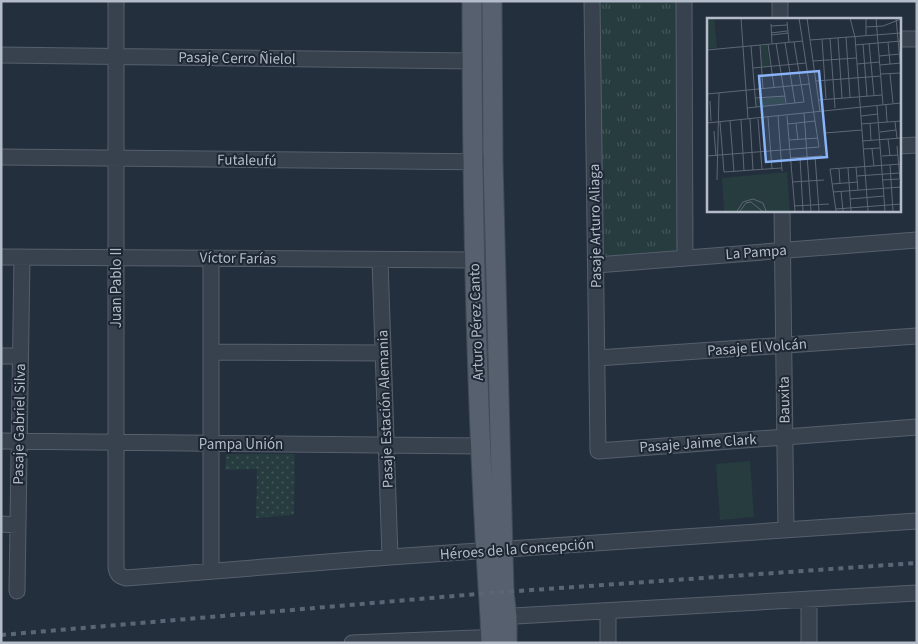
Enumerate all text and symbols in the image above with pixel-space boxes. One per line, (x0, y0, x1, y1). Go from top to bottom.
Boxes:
inset map (707, 18, 900, 211)
street label: Pasaje Cerro Ñielol (178, 47, 296, 70)
street label: Futaleufú (217, 149, 277, 172)
street label: Pasaje Arturo Aliaga (584, 164, 607, 288)
street label: La Pampa (725, 240, 787, 265)
street label: Víctor Farías (199, 247, 277, 270)
street label: Juan Pablo II (106, 248, 127, 328)
street label: Arturo Pérez Canto (464, 263, 489, 381)
street label: Pasaje Estación Alemania (372, 330, 399, 488)
street label: Pasaje El Volcán (706, 334, 808, 361)
street label: Pasaje Gabriel Silva (8, 363, 31, 485)
street label: Bauxita (774, 376, 795, 424)
street label: Pasaje Jaime Clark (639, 429, 758, 458)
street label: Pampa Unión (199, 434, 283, 455)
street label: Héroes de la Concepción (439, 534, 595, 565)

